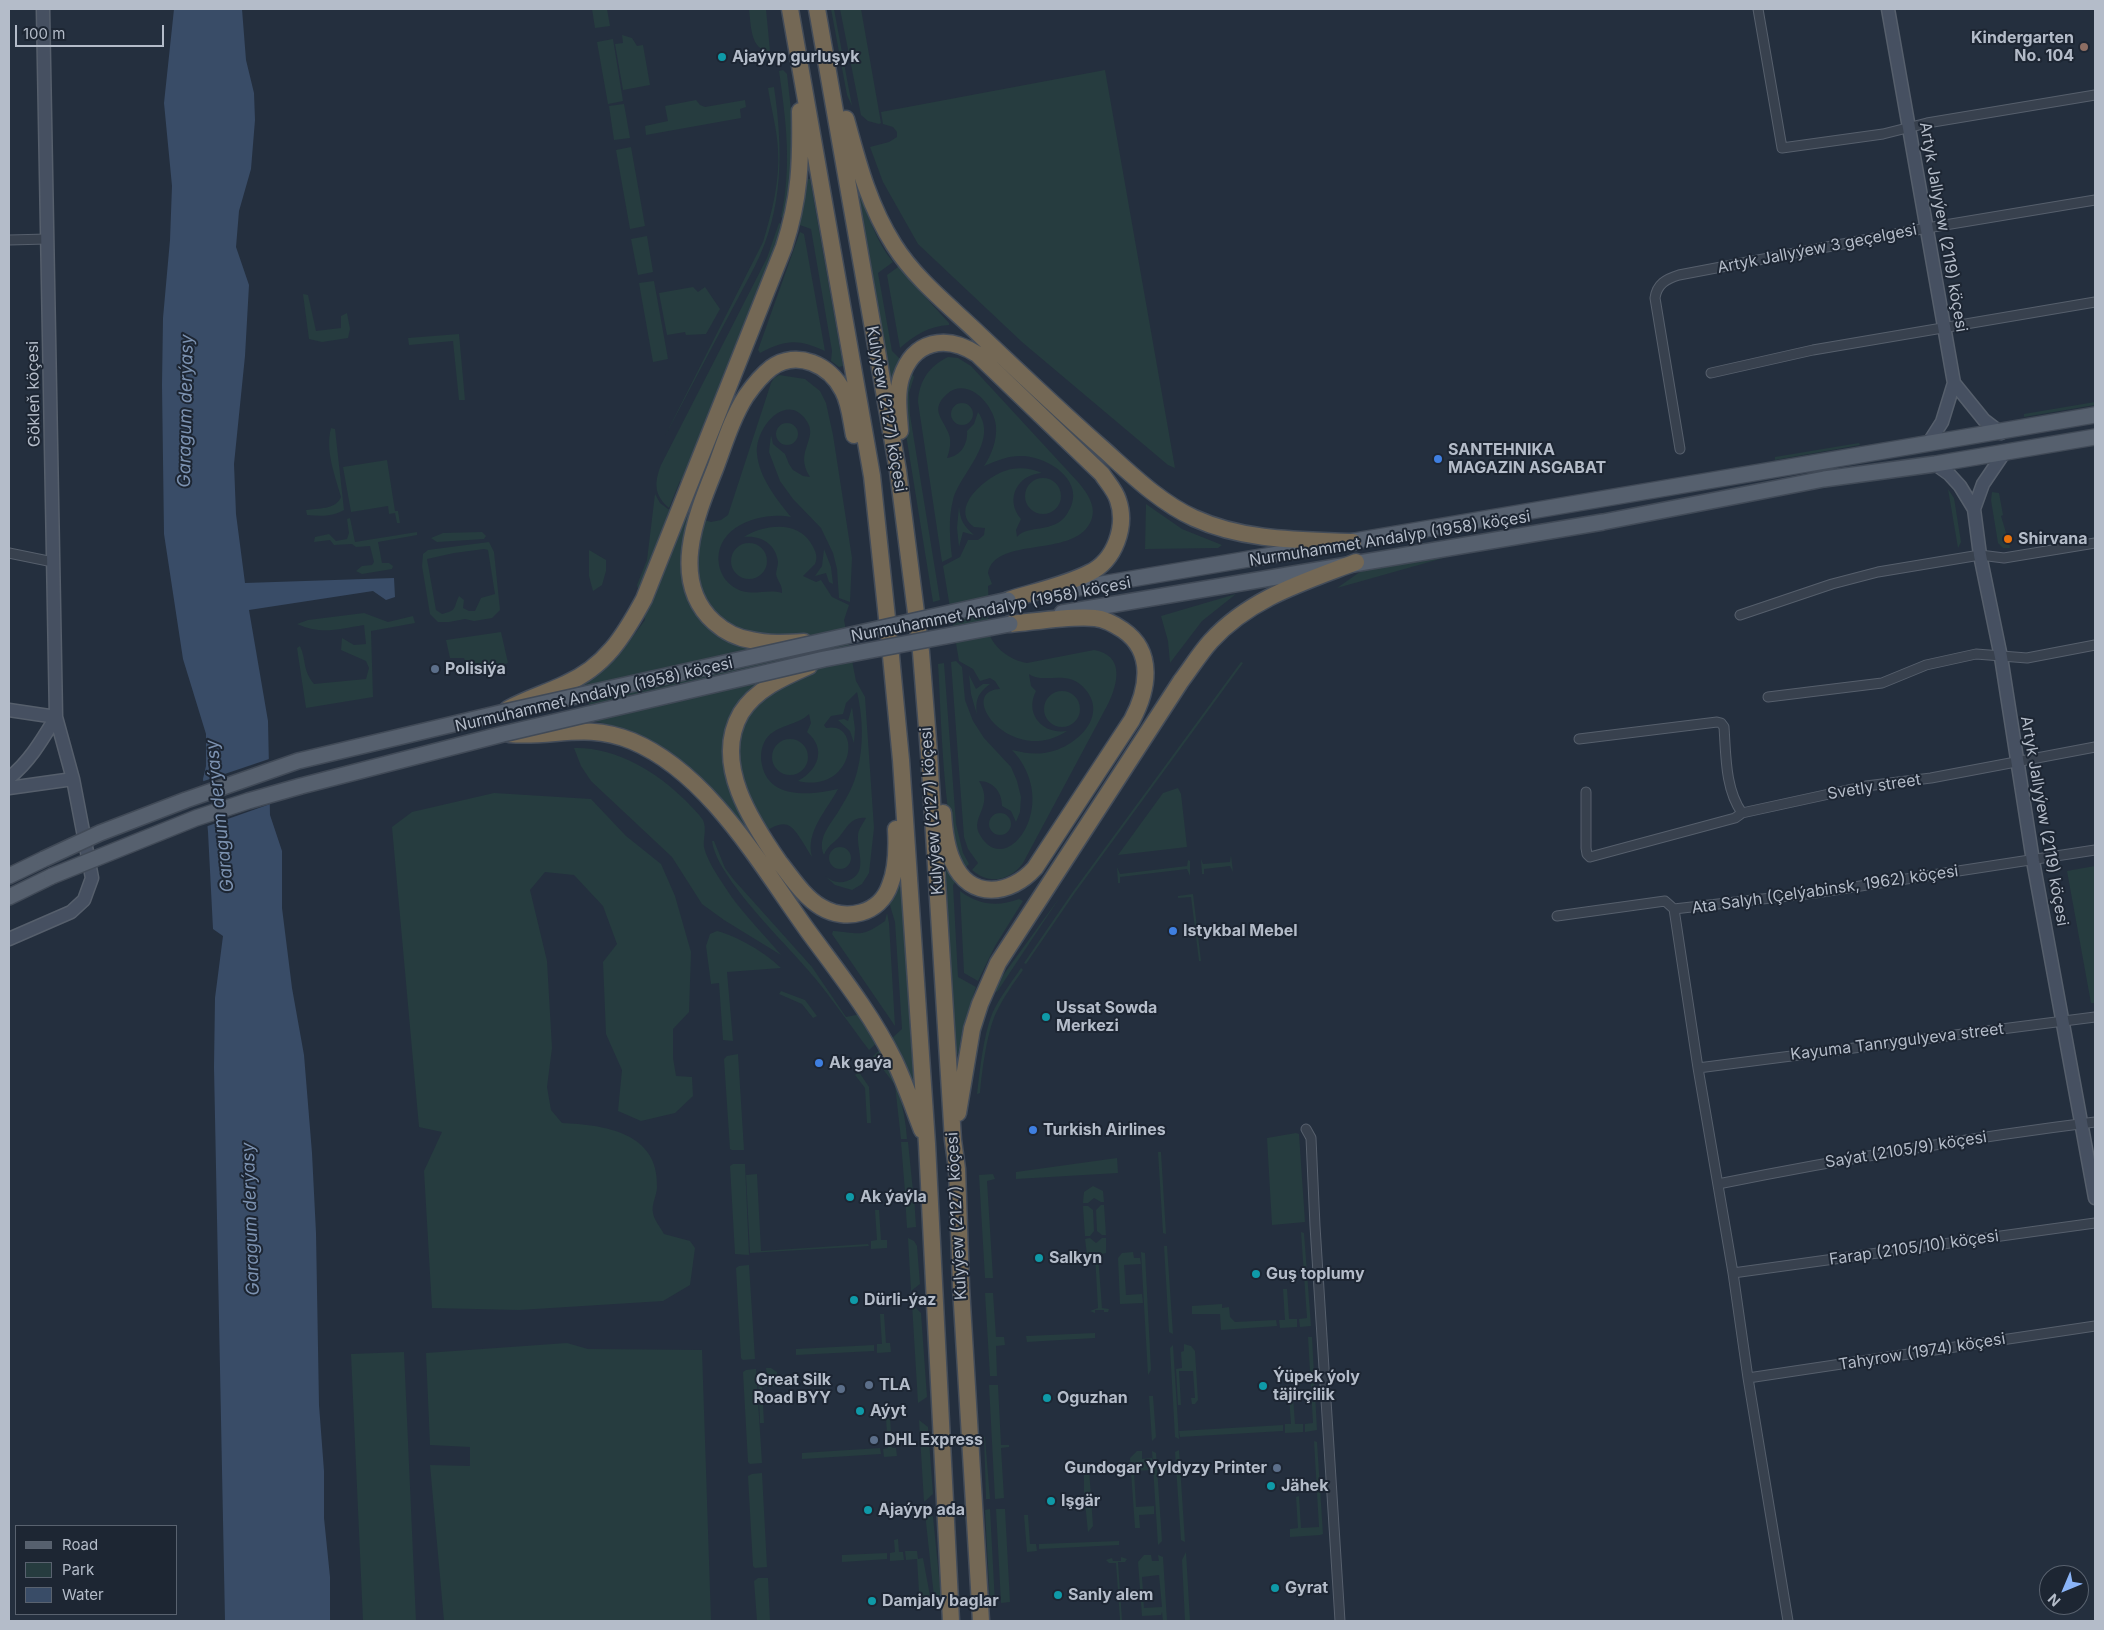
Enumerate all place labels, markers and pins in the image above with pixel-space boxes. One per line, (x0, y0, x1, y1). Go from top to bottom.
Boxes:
place label: Kindergarten No. 104 (1971, 28, 2074, 66)
marker: Kindergarten No. 104 (2078, 41, 2090, 53)
place label: Ajaýyp gurluşyk (732, 47, 859, 67)
marker: Ajaýyp gurluşyk (716, 51, 728, 63)
place label: SANTEHNIKA MAGAZIN ASGABAT (1448, 440, 1606, 478)
marker: SANTEHNIKA MAGAZIN ASGABAT (1432, 453, 1444, 465)
place label: Shirvana (2018, 529, 2088, 549)
marker: Shirvana (2002, 533, 2014, 545)
place label: Polisiýa (445, 659, 506, 679)
marker: Polisiýa (429, 663, 441, 675)
place label: Istykbal Mebel (1183, 921, 1298, 941)
marker: Istykbal Mebel (1167, 925, 1179, 937)
place label: Ussat Sowda Merkezi (1056, 998, 1157, 1036)
marker: Ussat Sowda Merkezi (1040, 1011, 1052, 1023)
place label: Ak gaýa (829, 1053, 892, 1073)
marker: Ak gaýa (813, 1057, 825, 1069)
place label: Turkish Airlines (1043, 1120, 1166, 1140)
marker: Turkish Airlines (1027, 1124, 1039, 1136)
place label: Ak ýaýla (860, 1187, 927, 1207)
marker: Ak ýaýla (844, 1191, 856, 1203)
place label: Salkyn (1049, 1248, 1102, 1268)
marker: Salkyn (1033, 1252, 1045, 1264)
place label: Guş toplumy (1266, 1264, 1365, 1284)
marker: Guş toplumy (1250, 1268, 1262, 1280)
place label: Dürli-ýaz (864, 1290, 936, 1310)
marker: Dürli-ýaz (848, 1294, 860, 1306)
place label: Ýüpek ýoly täjirçilik (1273, 1367, 1360, 1405)
place label: Great Silk Road BYY (754, 1370, 831, 1408)
place label: TLA (879, 1375, 911, 1395)
marker: TLA (863, 1379, 875, 1391)
marker: Ýüpek ýoly täjirçilik (1257, 1380, 1269, 1392)
marker: Great Silk Road BYY (835, 1383, 847, 1395)
place label: Oguzhan (1057, 1388, 1128, 1408)
marker: Oguzhan (1041, 1392, 1053, 1404)
place label: Aýyt (870, 1401, 906, 1421)
marker: Aýyt (854, 1405, 866, 1417)
place label: DHL Express (884, 1430, 983, 1450)
marker: DHL Express (868, 1434, 880, 1446)
place label: Gundogar Yyldyzy Printer (1064, 1458, 1267, 1478)
marker: Gundogar Yyldyzy Printer (1271, 1462, 1283, 1474)
place label: Jähek (1281, 1476, 1328, 1496)
marker: Jähek (1265, 1480, 1277, 1492)
place label: Işgär (1061, 1491, 1100, 1511)
marker: Işgär (1045, 1495, 1057, 1507)
place label: Ajaýyp ada (878, 1500, 965, 1520)
marker: Ajaýyp ada (862, 1504, 874, 1516)
place label: Gyrat (1285, 1578, 1328, 1598)
marker: Gyrat (1269, 1582, 1281, 1594)
place label: Sanly alem (1068, 1585, 1153, 1605)
marker: Sanly alem (1052, 1589, 1064, 1601)
place label: Damjaly baglar (882, 1591, 999, 1611)
marker: Damjaly baglar (866, 1595, 878, 1607)

